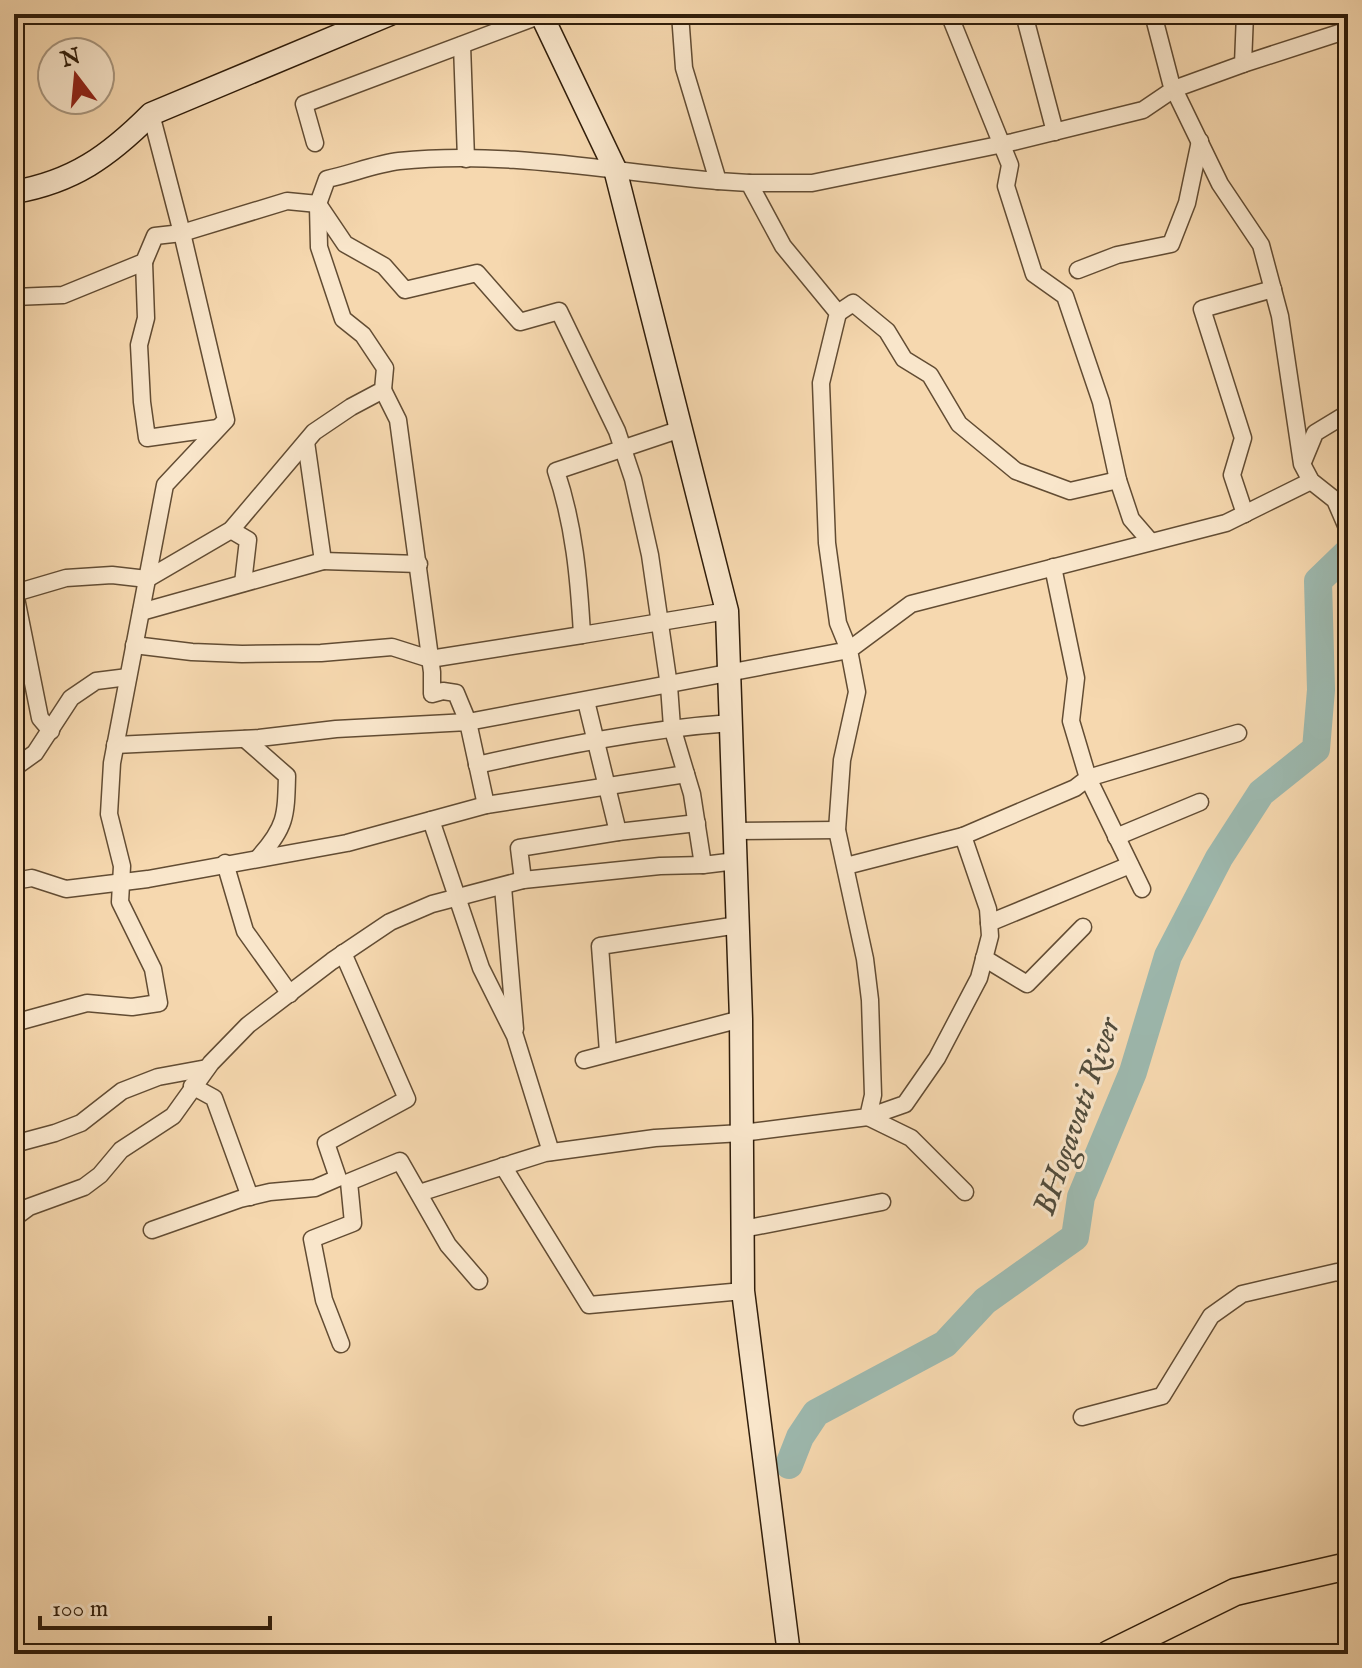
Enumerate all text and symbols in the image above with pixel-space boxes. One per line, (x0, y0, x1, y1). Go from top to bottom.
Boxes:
north arrow (36, 36, 116, 116)
text: N (57, 43, 84, 75)
water label: BHogavati River (1025, 1011, 1132, 1221)
scale bar (40, 1580, 270, 1630)
text: 100 m (52, 1594, 108, 1625)

